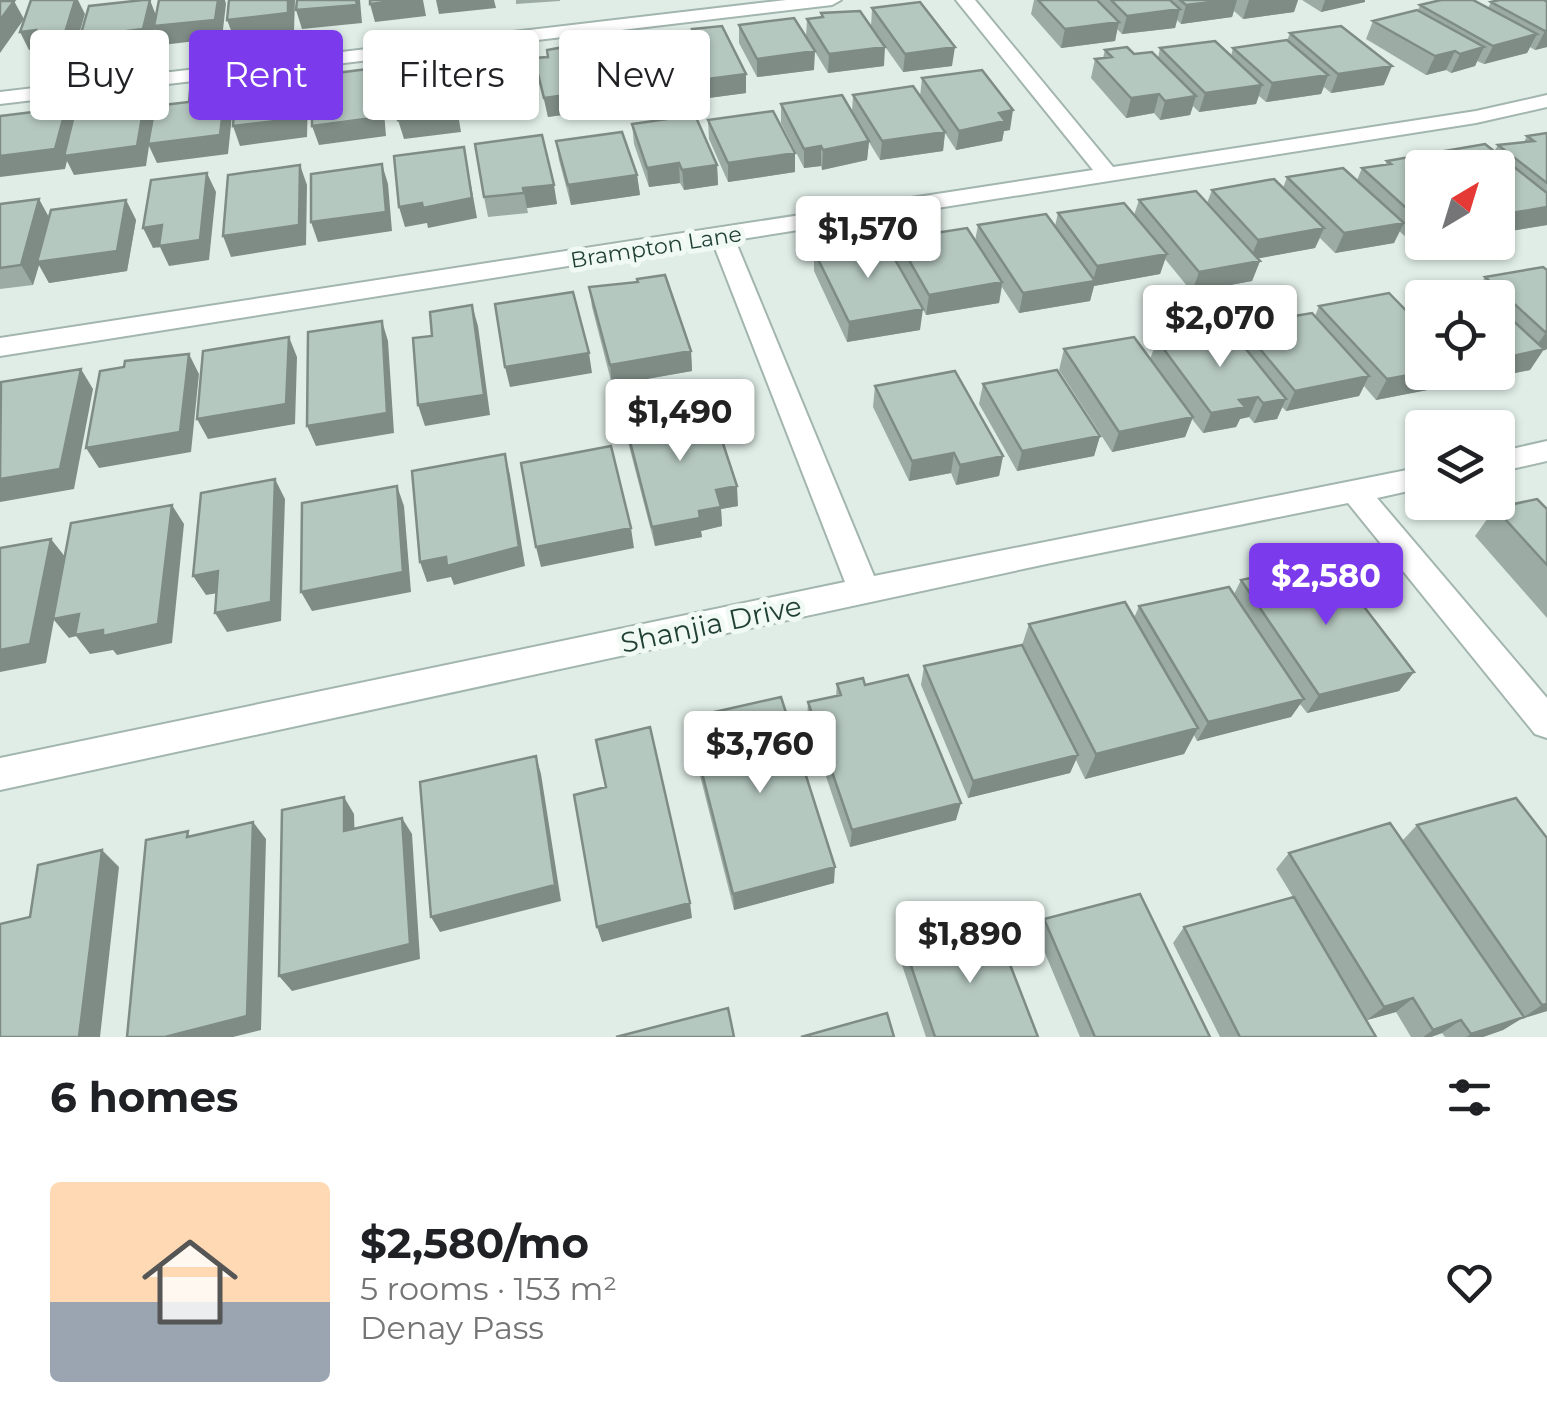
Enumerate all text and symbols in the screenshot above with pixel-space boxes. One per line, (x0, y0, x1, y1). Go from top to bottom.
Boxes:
chip: Buy (30, 30, 169, 120)
chip: Rent (189, 30, 343, 120)
chip: Filters (363, 30, 539, 120)
chip: New (559, 30, 710, 120)
north arrow (1405, 150, 1515, 260)
map controls (1405, 150, 1515, 520)
pin: $1,570 (787, 196, 949, 281)
text: $1,570 (818, 209, 918, 248)
street label: Brampton Lane (569, 220, 743, 274)
button: locate (1405, 280, 1515, 390)
pin: $2,070 (1139, 285, 1301, 370)
text: $2,070 (1165, 298, 1275, 337)
pin: $1,490 (599, 379, 761, 464)
text: $1,490 (627, 392, 733, 431)
button: layers (1405, 410, 1515, 520)
pin: $2,580 (1245, 543, 1407, 628)
text: $2,580 (1271, 556, 1381, 595)
street label: Shanjia Drive (617, 588, 805, 660)
pin: $3,760 (679, 711, 841, 796)
text: $3,760 (706, 724, 814, 763)
pin: $1,890 (889, 901, 1051, 986)
text: $1,890 (918, 914, 1022, 953)
icon: filters (1442, 1070, 1497, 1125)
text: 6 homes (50, 1071, 238, 1123)
text: $2,580/mo (360, 1217, 589, 1269)
icon: home (130, 1222, 250, 1342)
icon: heart (1442, 1255, 1497, 1310)
text: 5 rooms · 153 m² (360, 1269, 617, 1308)
text: Denay Pass (360, 1308, 544, 1347)

